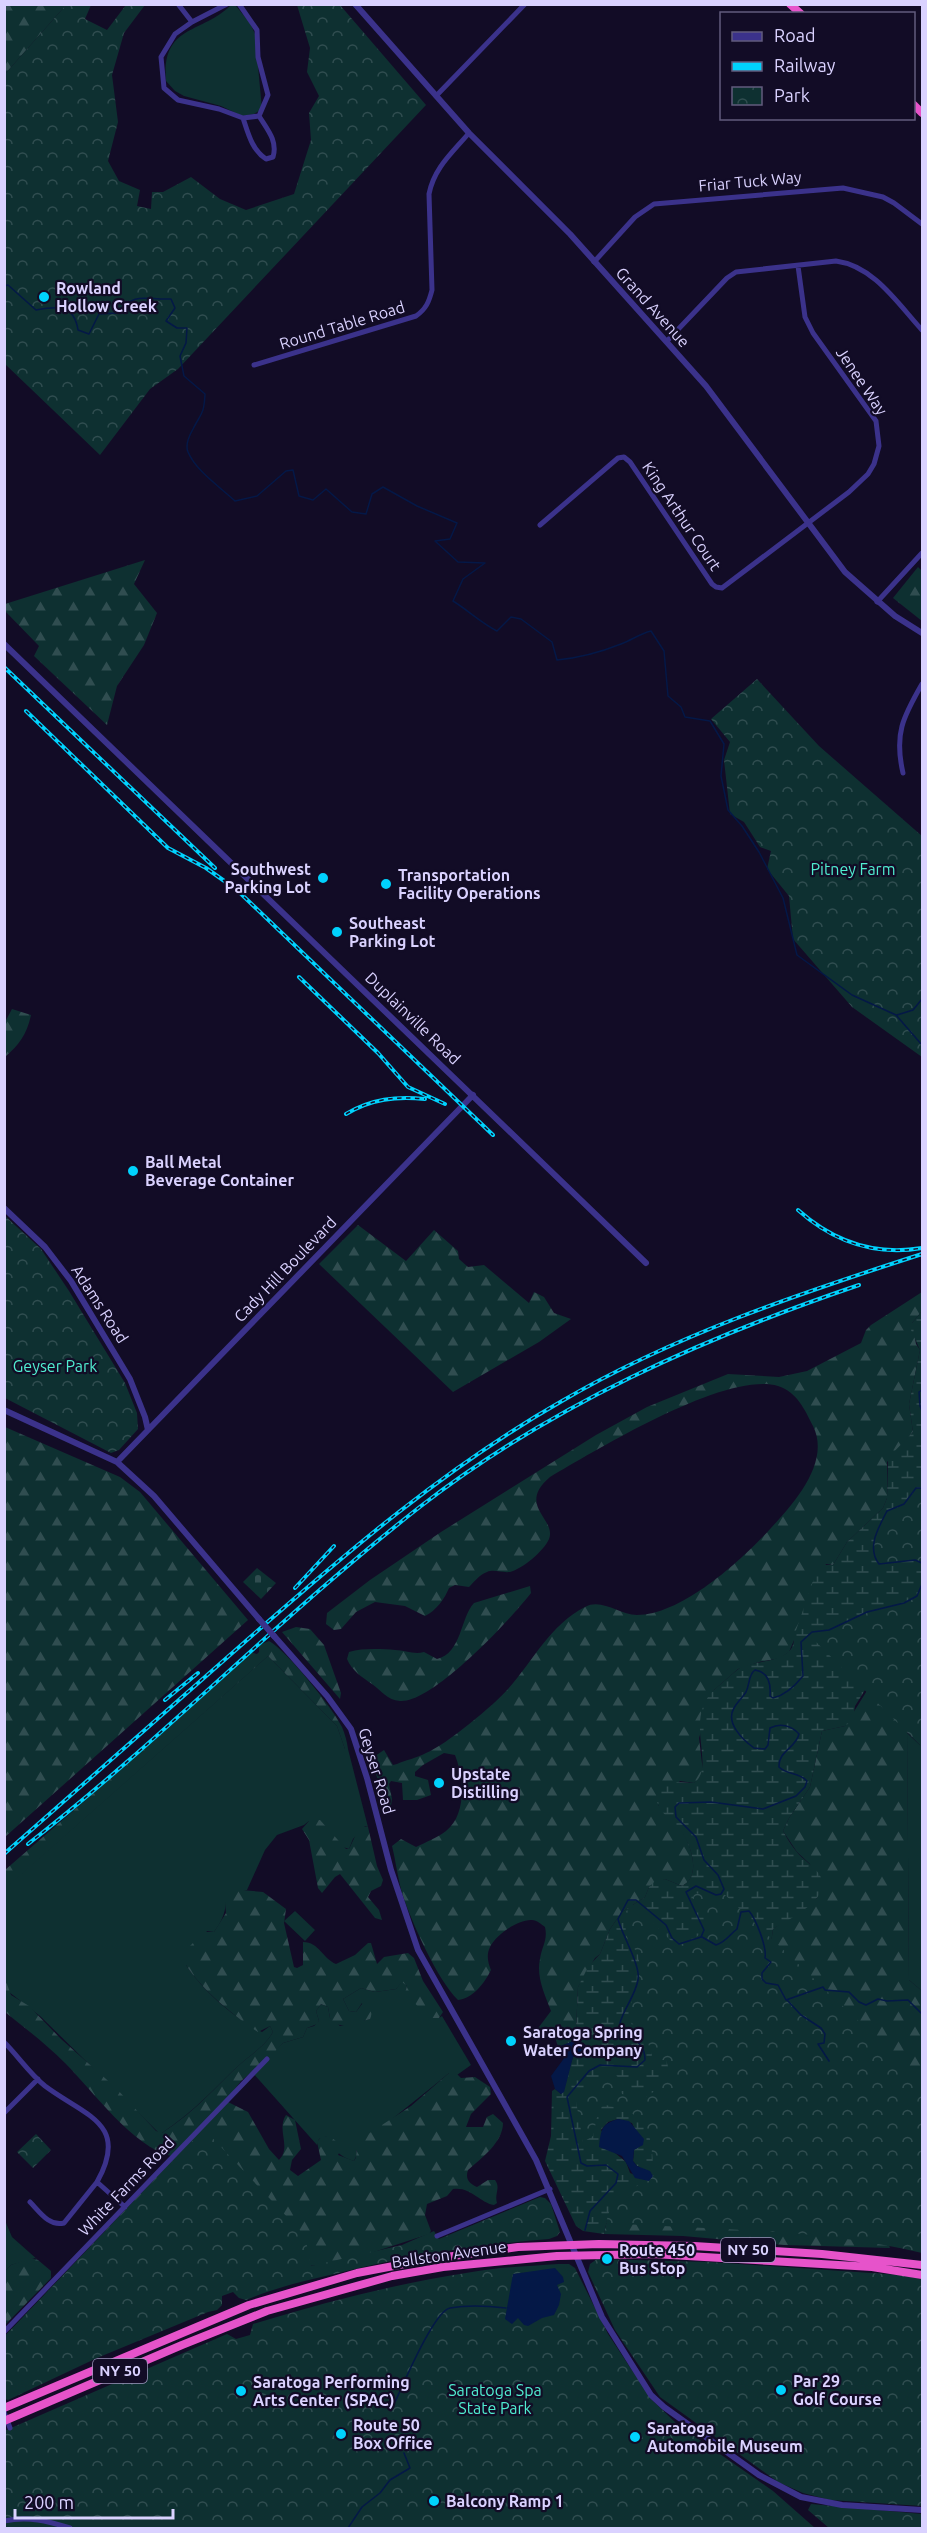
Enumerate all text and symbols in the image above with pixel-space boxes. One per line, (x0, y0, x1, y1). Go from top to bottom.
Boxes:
legend (720, 12, 915, 120)
text: Road (774, 25, 816, 45)
text: Railway (774, 55, 836, 75)
text: Park (774, 85, 810, 105)
street label: Friar Tuck Way (698, 168, 802, 194)
street label: Grand Avenue (613, 263, 693, 351)
place label: Rowland Hollow Creek (56, 279, 157, 315)
marker: Rowland Hollow Creek (37, 290, 51, 304)
street label: Round Table Road (277, 297, 407, 353)
street label: Jenee Way (833, 344, 891, 418)
street label: King Arthur Court (639, 458, 725, 574)
place label: Southwest Parking Lot (225, 860, 311, 896)
park label: Pitney Farm (811, 860, 896, 878)
place label: Transportation Facility Operations (398, 866, 541, 902)
marker: Southwest Parking Lot (316, 871, 330, 885)
marker: Transportation Facility Operations (379, 877, 393, 891)
place label: Southeast Parking Lot (349, 914, 436, 950)
marker: Southeast Parking Lot (330, 925, 344, 939)
street label: Duplainville Road (362, 968, 464, 1068)
place label: Ball Metal Beverage Container (145, 1153, 294, 1189)
marker: Ball Metal Beverage Container (126, 1164, 140, 1178)
street label: Cady Hill Boulevard (230, 1213, 340, 1325)
street label: Adams Road (68, 1262, 132, 1346)
park label: Geyser Park (13, 1357, 97, 1375)
street label: Geyser Road (355, 1726, 399, 1816)
place label: Upstate Distilling (451, 1765, 519, 1801)
marker: Upstate Distilling (432, 1776, 446, 1790)
place label: Saratoga Spring Water Company (523, 2023, 643, 2059)
marker: Saratoga Spring Water Company (504, 2034, 518, 2048)
street label: White Farms Road (74, 2133, 178, 2239)
street label: Ballston Avenue (390, 2237, 508, 2271)
road number: NY 50 (721, 2238, 775, 2262)
place label: Route 450 Bus Stop (619, 2241, 695, 2277)
marker: Route 450 Bus Stop (600, 2252, 614, 2266)
road number: NY 50 (93, 2359, 147, 2383)
place label: Par 29 Golf Course (793, 2372, 881, 2408)
place label: Saratoga Performing Arts Center (SPAC) (253, 2373, 410, 2410)
park label: Saratoga Spa State Park (448, 2381, 542, 2417)
marker: Par 29 Golf Course (774, 2383, 788, 2397)
marker: Saratoga Performing Arts Center (SPAC) (234, 2384, 248, 2398)
place label: Route 50 Box Office (353, 2416, 432, 2452)
place label: Saratoga Automobile Museum (647, 2419, 803, 2455)
marker: Route 50 Box Office (334, 2427, 348, 2441)
marker: Saratoga Automobile Museum (628, 2430, 642, 2444)
scale bar (15, 2482, 172, 2520)
text: 200 m (24, 2492, 74, 2512)
place label: Balcony Ramp 1 (446, 2492, 564, 2510)
marker: Balcony Ramp 1 (427, 2494, 441, 2508)

